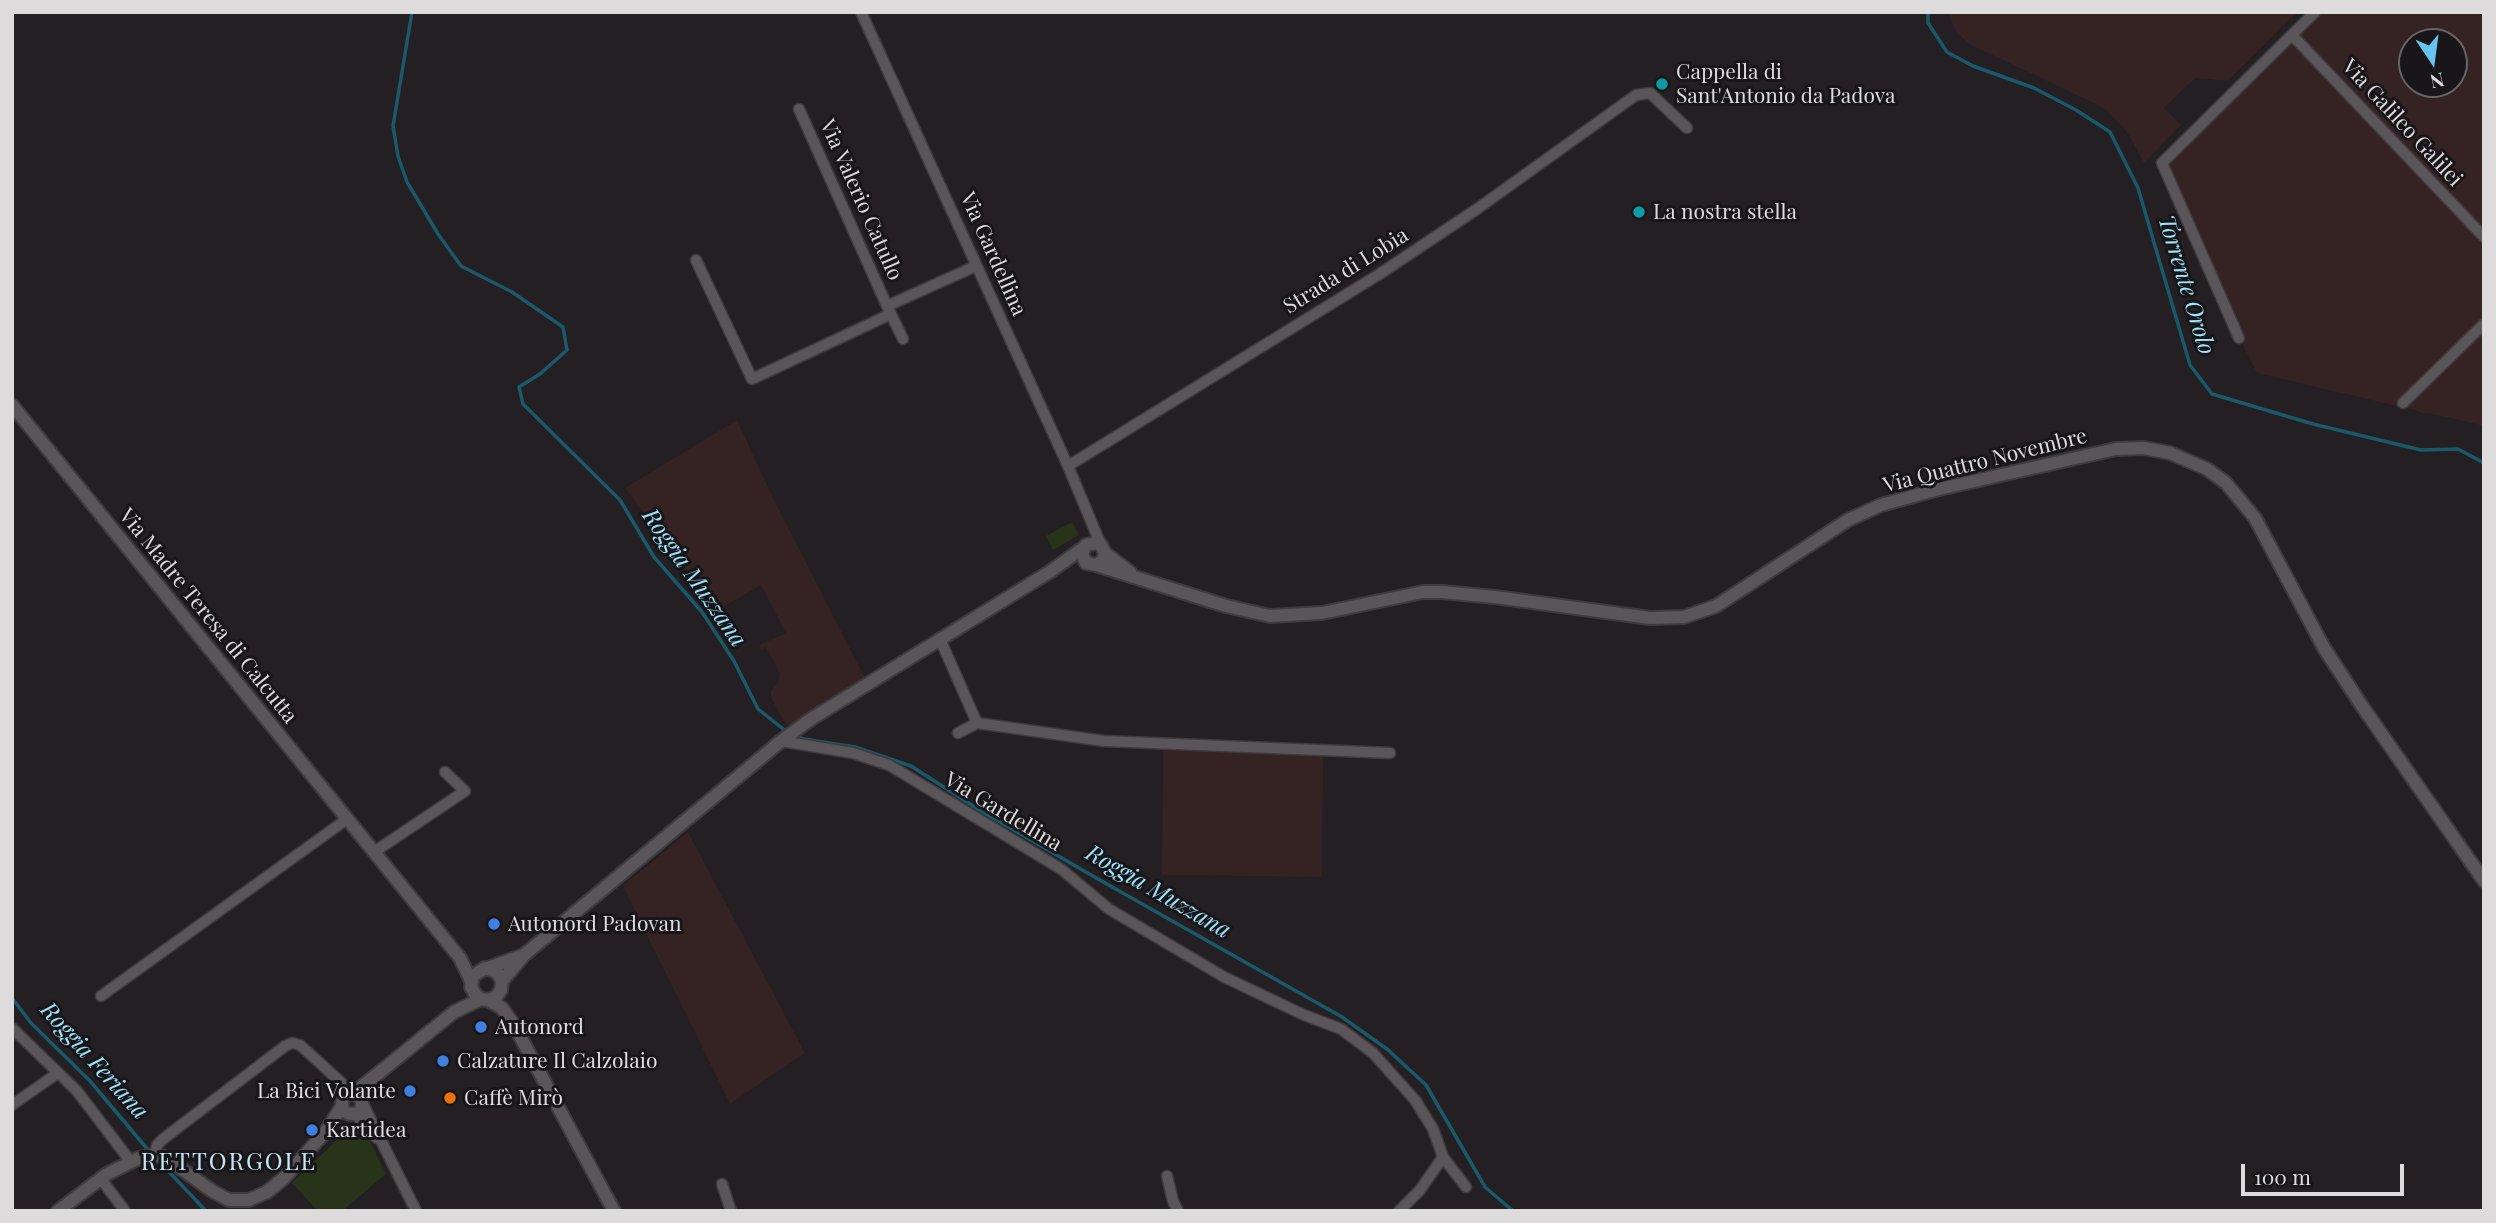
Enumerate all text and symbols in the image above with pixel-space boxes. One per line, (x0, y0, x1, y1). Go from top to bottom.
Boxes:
north arrow (2398, 28, 2468, 98)
street label: Via Galileo Galilei (2337, 54, 2467, 192)
place label: Cappella di Sant'Antonio da Padova (1676, 59, 1895, 109)
text: N (2428, 67, 2447, 96)
marker: Cappella di Sant'Antonio da Padova (1654, 76, 1670, 92)
street label: Via Valerio Catullo (814, 116, 908, 284)
street label: Via Gardellina (955, 188, 1031, 320)
place label: La nostra stella (1653, 199, 1797, 225)
marker: La nostra stella (1631, 204, 1647, 220)
water label: Torrente Orolo (2152, 212, 2220, 358)
street label: Strada di Lobia (1279, 223, 1413, 319)
street label: Via Quattro Novembre (1881, 424, 2089, 498)
water label: Roggia Muzzana (636, 503, 752, 653)
street label: Via Madre Teresa di Calcutta (114, 504, 302, 728)
street label: Via Gardellina (940, 767, 1066, 857)
water label: Roggia Muzzana (1081, 839, 1235, 945)
place label: Autonord Padovan (508, 911, 681, 937)
marker: Autonord Padovan (486, 916, 502, 932)
water label: Roggia Feriana (34, 997, 154, 1125)
place label: Autonord (495, 1014, 584, 1040)
marker: Autonord (473, 1019, 489, 1035)
place label: Calzature Il Calzolaio (457, 1048, 657, 1074)
marker: Calzature Il Calzolaio (435, 1053, 451, 1069)
place label: La Bici Volante (257, 1078, 396, 1104)
marker: La Bici Volante (402, 1083, 418, 1099)
place label: Caffè Mirò (464, 1085, 563, 1111)
marker: Caffè Mirò (442, 1090, 458, 1106)
place label: Kartidea (326, 1117, 406, 1143)
marker: Kartidea (304, 1122, 320, 1138)
district label: RETTORGOLE (142, 1149, 316, 1177)
scale bar (2244, 1150, 2407, 1194)
text: 100 m (2254, 1162, 2311, 1190)

